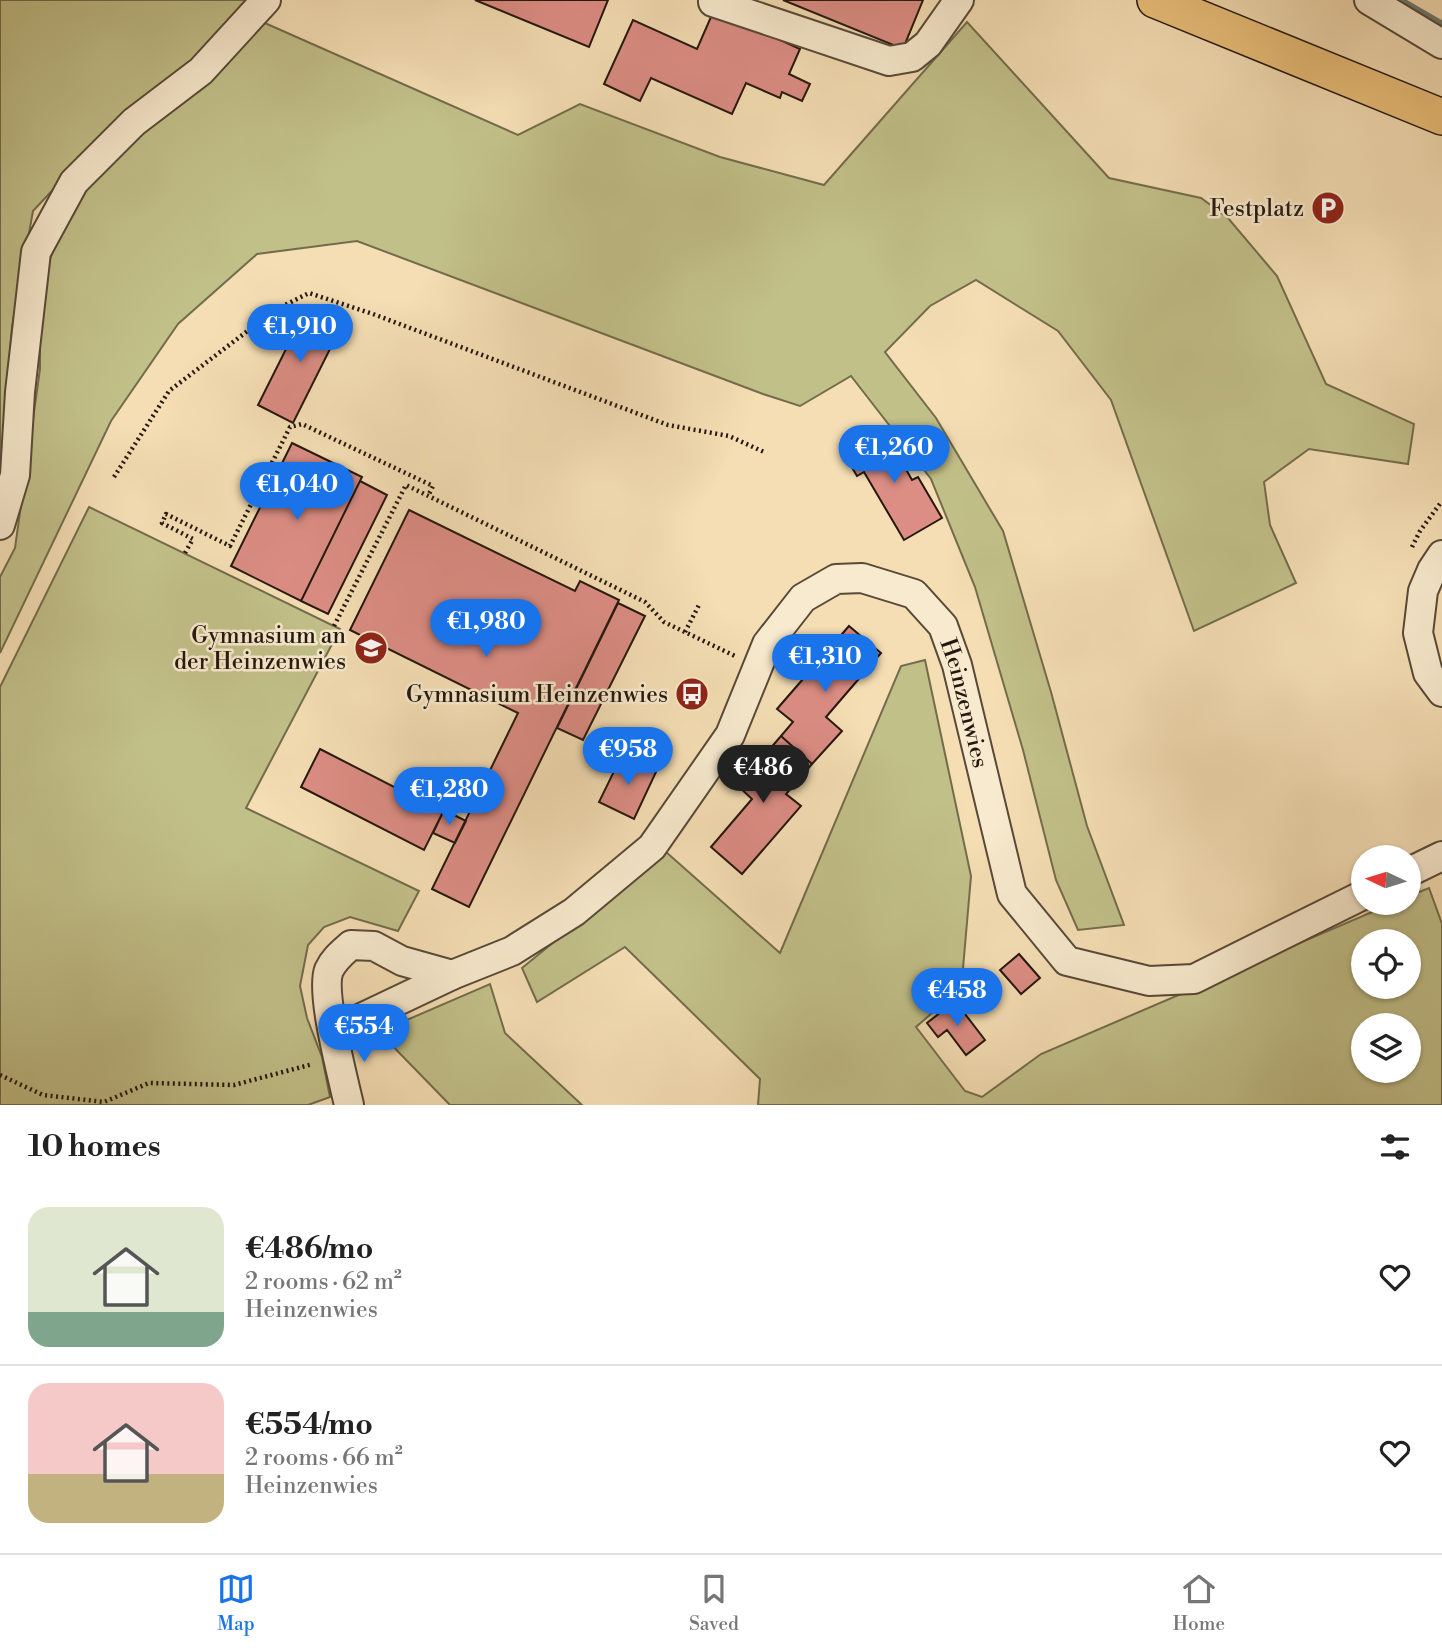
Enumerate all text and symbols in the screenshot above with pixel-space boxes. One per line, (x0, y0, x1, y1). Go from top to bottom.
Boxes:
parking icon: Festplatz (1309, 189, 1347, 227)
place label: Festplatz (1209, 195, 1304, 223)
pin: €1,910 (243, 304, 357, 364)
text: €1,910 (263, 313, 337, 341)
pin: €1,260 (837, 426, 951, 485)
text: €1,260 (855, 434, 933, 462)
pin: €1,040 (240, 462, 354, 522)
text: €1,040 (256, 471, 338, 499)
pin: €1,980 (429, 600, 543, 659)
text: €1,980 (446, 608, 526, 636)
place label: Gymnasium an der Heinzenwies (174, 622, 346, 676)
school or university icon: Gymnasium an der Heinzenwies (352, 629, 390, 667)
pin: €1,310 (768, 634, 882, 694)
street label: Heinzenwies (934, 635, 994, 771)
text: €1,310 (788, 643, 862, 671)
bus stop icon: Gymnasium Heinzenwies (673, 675, 711, 713)
place label: Gymnasium Heinzenwies (406, 681, 668, 709)
pin: €958 (587, 728, 669, 787)
text: €958 (599, 736, 657, 764)
pin: €486 (722, 746, 804, 805)
text: €486 (733, 754, 793, 782)
pin: €1,280 (392, 768, 506, 827)
text: €1,280 (409, 776, 489, 804)
north arrow (1351, 845, 1421, 915)
map controls (1351, 845, 1421, 1083)
button: locate (1351, 929, 1421, 999)
pin: €458 (916, 968, 998, 1028)
text: €458 (927, 977, 987, 1005)
pin: €554 (323, 1004, 405, 1064)
text: €554 (334, 1013, 394, 1041)
button: layers (1351, 1013, 1421, 1083)
text: 10 homes (28, 1128, 161, 1166)
icon: filters (1376, 1128, 1414, 1166)
text: €486/mo (245, 1230, 373, 1268)
icon: home (84, 1235, 168, 1319)
icon: heart (1376, 1258, 1414, 1296)
text: 2 rooms · 62 m² (245, 1268, 402, 1296)
text: Heinzenwies (245, 1296, 378, 1324)
text: €554/mo (245, 1406, 373, 1444)
icon: home (84, 1411, 168, 1495)
icon: heart (1376, 1434, 1414, 1472)
text: 2 rooms · 66 m² (245, 1444, 403, 1472)
text: Heinzenwies (245, 1472, 378, 1500)
tab: Map (217, 1570, 255, 1636)
tab: Saved (689, 1570, 739, 1636)
tab: Home (1173, 1570, 1225, 1636)

